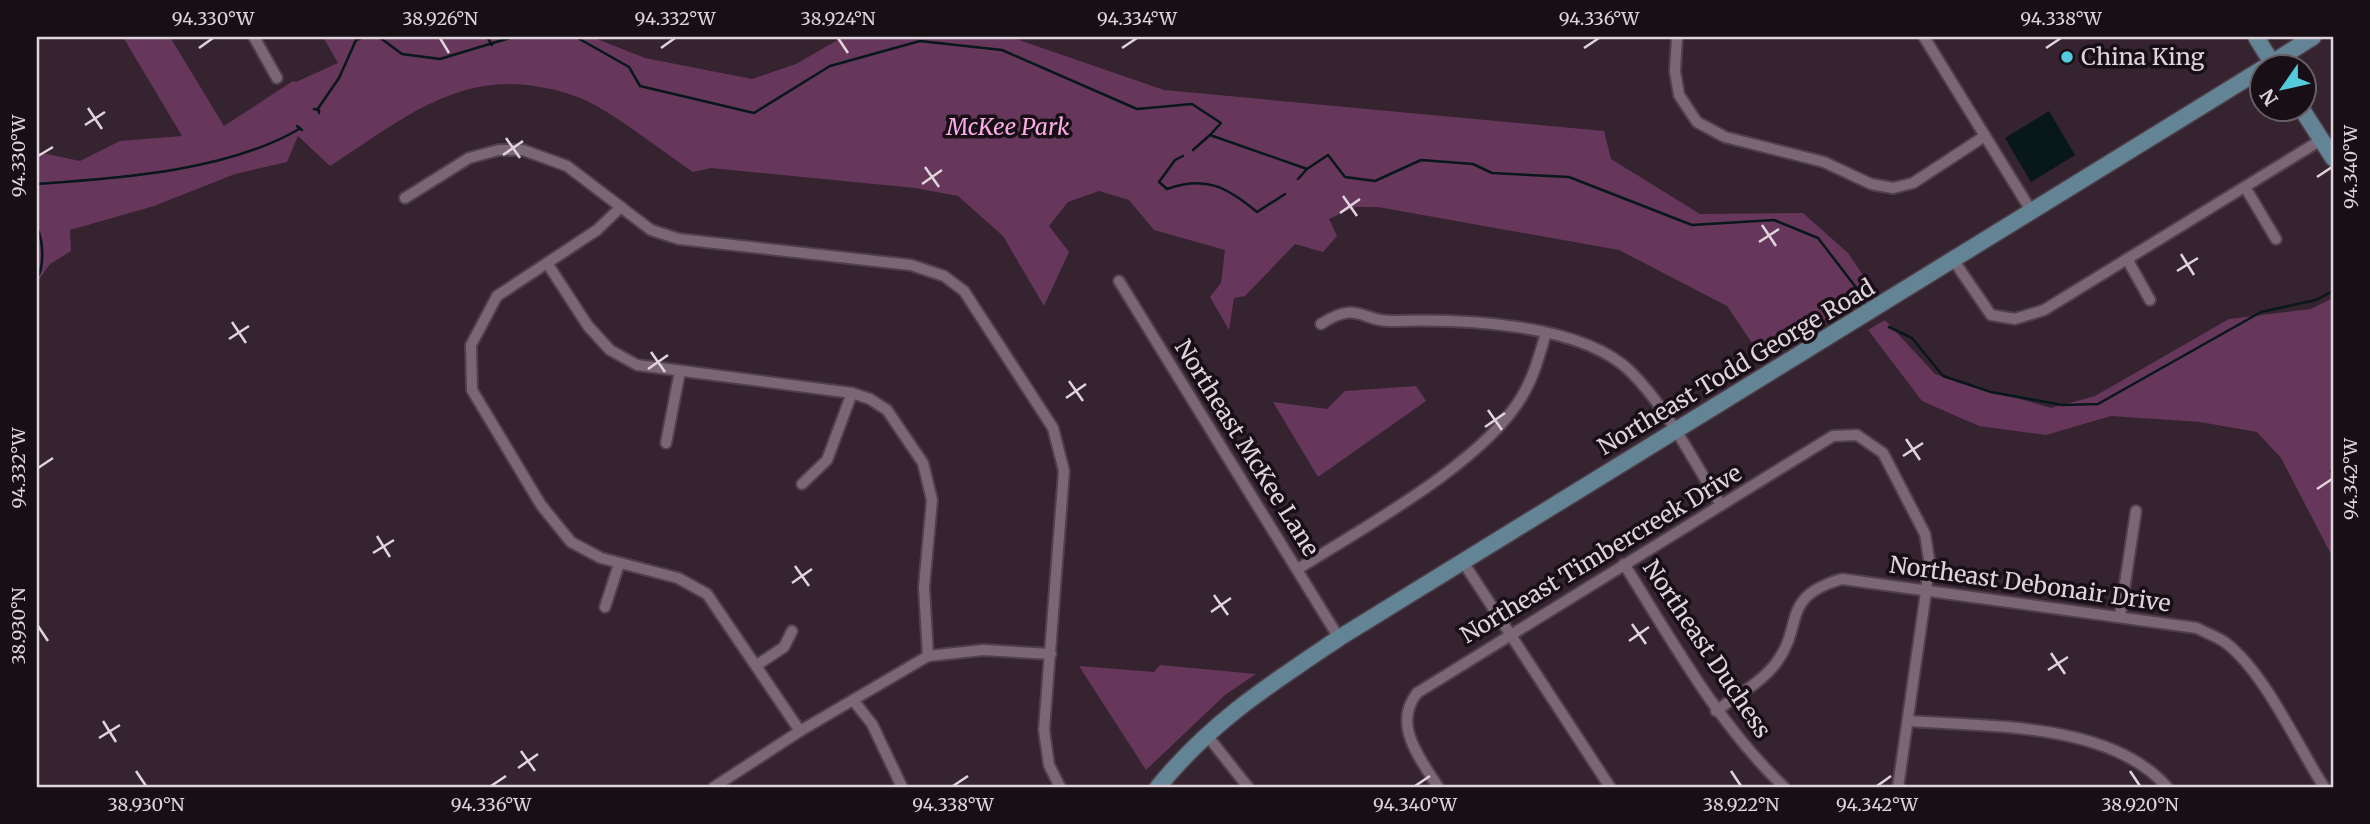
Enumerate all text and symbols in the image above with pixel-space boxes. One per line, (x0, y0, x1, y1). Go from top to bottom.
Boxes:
text: 94.330°W (172, 7, 255, 30)
text: 38.926°N (402, 7, 478, 30)
text: 94.332°W (635, 7, 717, 30)
text: 38.924°N (801, 7, 876, 30)
text: 94.334°W (1097, 7, 1178, 30)
text: 94.336°W (1559, 7, 1640, 30)
text: 94.338°W (2020, 7, 2103, 30)
place label: China King (2081, 42, 2205, 71)
marker: China King (2059, 49, 2075, 65)
north arrow (2248, 52, 2318, 122)
text: N (2255, 85, 2283, 110)
park label: McKee Park (946, 112, 1070, 141)
text: 94.330°W (7, 114, 30, 197)
text: 94.340°W (2339, 124, 2362, 209)
street label: Northeast Todd George Road (1592, 272, 1879, 461)
street label: Northeast McKee Lane (1169, 334, 1326, 561)
text: 94.332°W (7, 426, 30, 508)
text: 94.342°W (2339, 437, 2362, 520)
street label: Northeast Timbercreek Drive (1455, 458, 1747, 649)
street label: Northeast Debonair Drive (1888, 549, 2172, 618)
street label: Northeast Duchess (1637, 554, 1778, 743)
text: 38.930°N (7, 587, 30, 665)
text: 38.930°N (107, 793, 185, 816)
text: 94.336°W (451, 793, 532, 816)
text: 94.338°W (912, 793, 995, 816)
text: 94.340°W (1373, 793, 1458, 816)
text: 38.922°N (1703, 793, 1779, 816)
text: 94.342°W (1836, 793, 1919, 816)
text: 38.920°N (2101, 793, 2179, 816)

